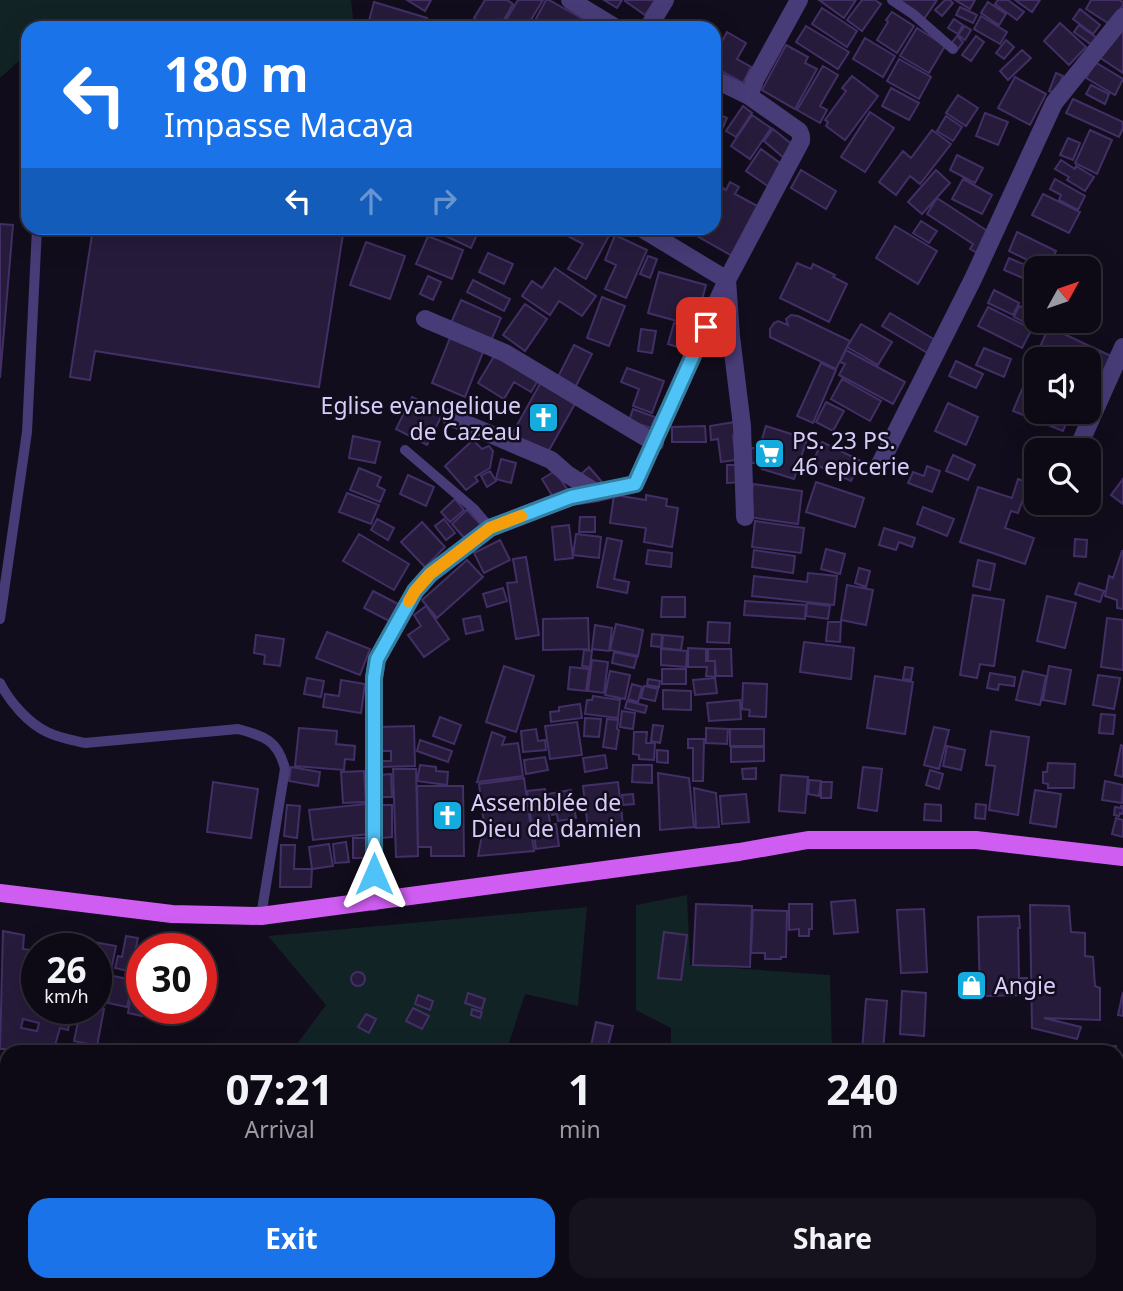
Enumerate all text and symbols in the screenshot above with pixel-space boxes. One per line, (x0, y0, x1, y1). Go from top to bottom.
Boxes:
text: 180 m (164, 40, 309, 106)
icon: left (49, 49, 140, 140)
text: Impasse Macaya (164, 103, 414, 146)
icon: left (279, 182, 317, 220)
icon: ahead (352, 182, 390, 220)
icon: right (425, 182, 463, 220)
north arrow (1024, 256, 1101, 332)
map controls (1024, 256, 1101, 515)
pin (676, 297, 736, 357)
icon: arrive (687, 308, 725, 346)
button: sound (1024, 347, 1101, 424)
place label: Eglise evangelique de Cazeau (321, 389, 521, 447)
church icon: Eglise evangelique de Cazeau (527, 401, 561, 435)
place label: PS. 23 PS. 46 epicerie (792, 424, 910, 482)
supermarket icon: PS. 23 PS. 46 epicerie (752, 436, 786, 470)
button: search (1024, 438, 1101, 515)
place label: Assemblée de Dieu de damien (471, 786, 642, 844)
church icon: Assemblée de Dieu de damien (431, 798, 465, 832)
position arrow (337, 837, 411, 911)
speed limit sign: 30 (126, 933, 217, 1024)
text: 26 (46, 946, 87, 993)
shop icon: Angie (954, 968, 988, 1002)
place label: Angie (994, 969, 1056, 1001)
text: km/h (44, 984, 89, 1008)
text: 07:21 (226, 1060, 333, 1117)
text: 1 (568, 1060, 592, 1117)
text: 240 (826, 1060, 898, 1117)
text: Arrival (244, 1113, 315, 1145)
text: min (559, 1113, 601, 1145)
text: m (852, 1113, 873, 1145)
button: Exit (28, 1198, 555, 1278)
button: Share (569, 1198, 1096, 1278)

